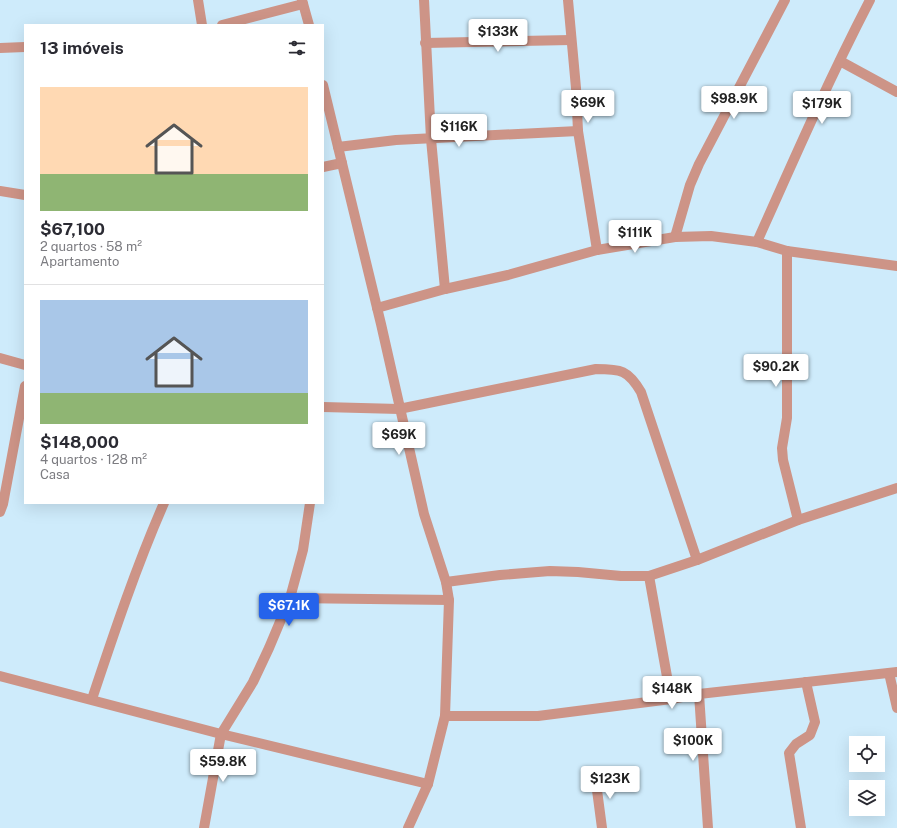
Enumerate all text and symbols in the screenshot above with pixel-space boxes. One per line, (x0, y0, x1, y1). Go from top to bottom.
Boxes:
pin: $133K (470, 19, 526, 53)
text: $133K (478, 24, 518, 39)
icon: filters (286, 37, 308, 59)
text: 13 imóveis (40, 38, 124, 58)
pin: $98.9K (701, 86, 767, 120)
pin: $69K (564, 90, 612, 124)
text: $98.9K (710, 91, 758, 106)
pin: $179K (794, 91, 850, 125)
text: $69K (570, 95, 606, 110)
text: $179K (802, 96, 842, 111)
icon: home (138, 113, 210, 185)
pin: $116K (431, 114, 487, 148)
text: $116K (440, 119, 478, 134)
text: $67,100 (40, 219, 105, 239)
pin: $111K (607, 220, 663, 254)
text: $111K (618, 225, 652, 240)
text: 2 quartos · 58 m² (40, 239, 142, 254)
text: Apartamento (40, 254, 119, 269)
icon: home (138, 326, 210, 398)
pin: $90.2K (743, 354, 809, 388)
text: $90.2K (752, 359, 800, 374)
pin: $69K (375, 422, 423, 456)
text: $69K (381, 427, 417, 442)
text: $148,000 (40, 432, 119, 452)
text: 4 quartos · 128 m² (40, 452, 147, 467)
text: Casa (40, 467, 70, 482)
pin: $67.1K (256, 593, 322, 627)
text: $67.1K (268, 598, 310, 613)
pin: $148K (644, 676, 700, 710)
text: $148K (652, 681, 692, 696)
pin: $100K (665, 728, 721, 762)
text: $100K (673, 733, 713, 748)
map controls (849, 736, 885, 816)
button: locate (849, 736, 885, 772)
pin: $59.8K (190, 749, 256, 783)
text: $59.8K (199, 754, 247, 769)
pin: $123K (582, 766, 638, 800)
text: $123K (590, 771, 630, 786)
button: layers (849, 780, 885, 816)

